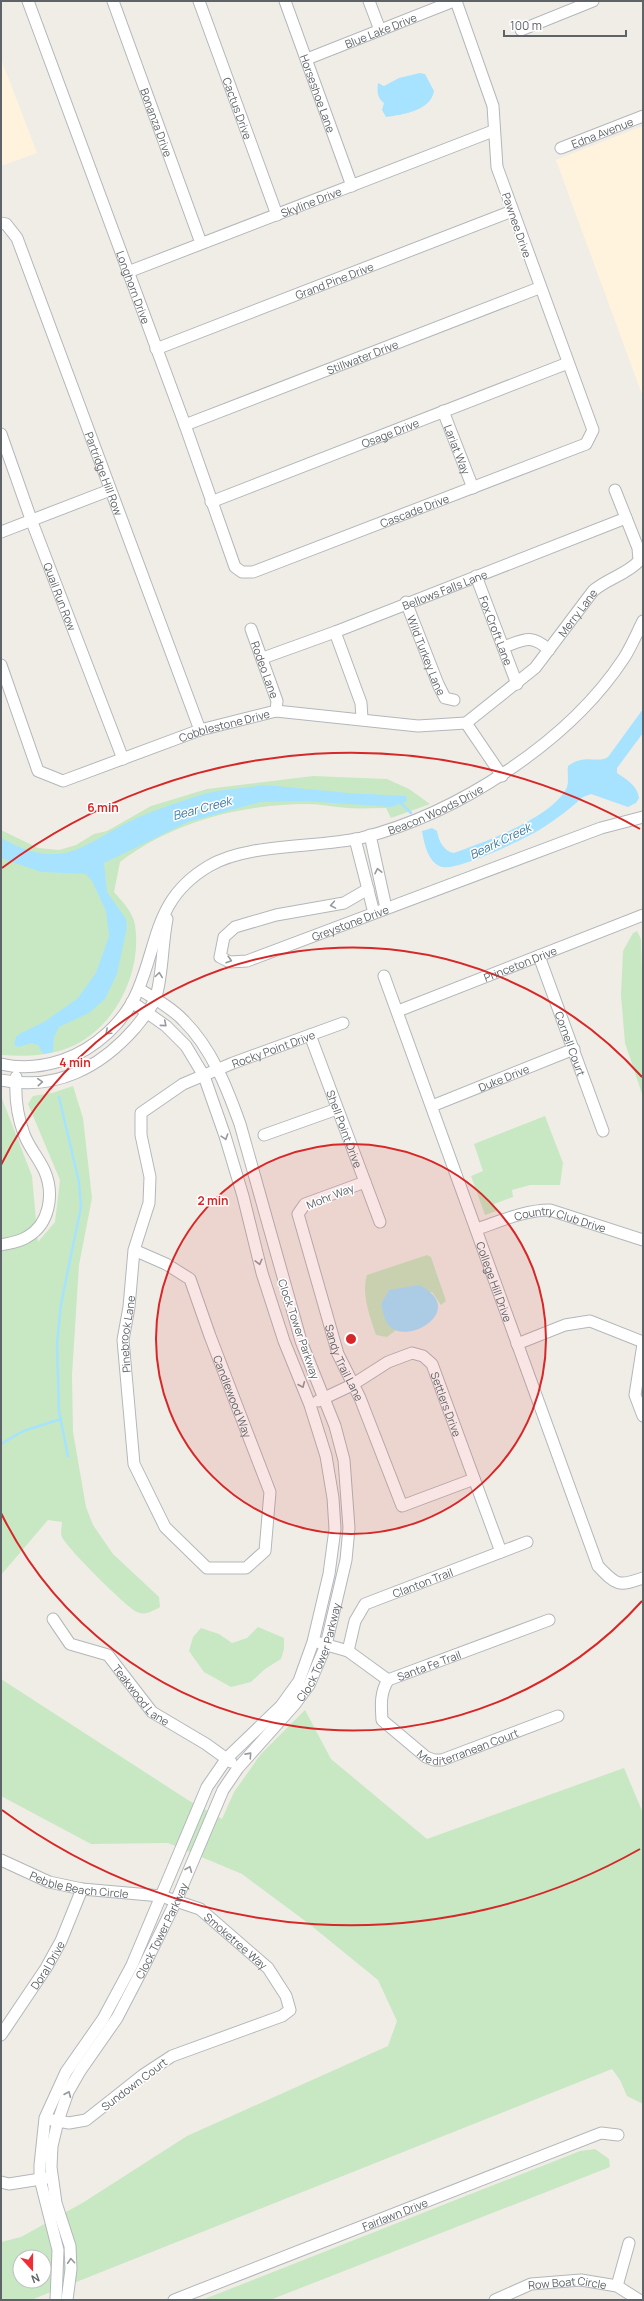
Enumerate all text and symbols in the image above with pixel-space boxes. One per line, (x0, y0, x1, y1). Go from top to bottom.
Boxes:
street label: Blue Lake Drive (342, 9, 419, 51)
scale bar (504, 12, 626, 38)
text: 100 m (510, 17, 542, 34)
street label: Horseshoe Lane (297, 52, 340, 135)
street label: Cactus Drive (220, 75, 256, 142)
street label: Bonanza Drive (138, 86, 177, 159)
street label: Edna Avenue (569, 113, 636, 151)
street label: Skyline Drive (278, 183, 344, 220)
street label: Pawnee Drive (499, 190, 535, 260)
street label: Longhorn Drive (114, 248, 154, 326)
street label: Grand Pine Drive (293, 258, 376, 302)
street label: Stillwater Drive (324, 336, 401, 377)
street label: Osage Drive (359, 414, 421, 450)
street label: Lariat Way (441, 422, 474, 477)
street label: Partridge Hill Row (82, 429, 127, 518)
street label: Cascade Drive (378, 490, 451, 530)
street label: Quail Run Row (41, 560, 81, 633)
street label: Bellows Falls Lane (400, 566, 490, 613)
street label: Merry Lane (554, 585, 600, 639)
street label: Fox Croft Lane (477, 593, 517, 668)
street label: Wild Turkey Lane (404, 613, 450, 698)
street label: Rodeo Lane (248, 639, 283, 701)
street label: Cobblestone Drive (176, 705, 272, 745)
street label: Beacon Woods Drive (386, 780, 486, 837)
water label: Bear Creek (171, 791, 235, 824)
text: 6 min (87, 799, 119, 816)
water label: Beark Creek (466, 818, 535, 863)
one-way arrow (375, 868, 383, 874)
one-way arrow (329, 900, 336, 909)
street label: Greystone Drive (309, 901, 391, 944)
street label: Princeton Drive (481, 942, 559, 984)
one-way arrow (225, 955, 232, 963)
one-way arrow (154, 972, 163, 978)
street label: Cornell Court (552, 1009, 590, 1078)
one-way arrow (160, 1020, 167, 1027)
street label: Rocky Point Drive (229, 1026, 317, 1070)
one-way arrow (105, 1027, 112, 1034)
text: 4 min (59, 1054, 91, 1071)
street label: Duke Drive (476, 1060, 532, 1094)
one-way arrow (37, 1077, 43, 1086)
street label: Shell Point Drive (324, 1088, 367, 1170)
one-way arrow (221, 1133, 229, 1140)
street label: Mohr Way (304, 1180, 356, 1212)
text: 2 min (197, 1192, 229, 1209)
street label: Country Club Drive (512, 1202, 609, 1235)
street label: College Hill Drive (473, 1239, 516, 1324)
one-way arrow (255, 1259, 263, 1265)
street label: Clock Tower Parkway (275, 1277, 323, 1381)
street label: Pinebrook Lane (116, 1294, 138, 1373)
street label: Sandy Trail Lane (322, 1322, 368, 1404)
centre of rings (344, 1332, 358, 1346)
street label: Candlewood Way (210, 1353, 256, 1440)
street label: Settlers Drive (428, 1370, 466, 1439)
one-way arrow (297, 1380, 305, 1388)
street label: Clanton Trail (390, 1564, 455, 1600)
street label: Clock Tower Parkway (292, 1601, 343, 1704)
street label: Santa Fe Trail (395, 1646, 463, 1684)
street label: Teakwood Lane (110, 1661, 173, 1729)
street label: Mediterranean Court (414, 1724, 520, 1768)
one-way arrow (245, 1753, 252, 1760)
one-way arrow (184, 1866, 192, 1873)
street label: Pebble Beach Circle (28, 1867, 130, 1901)
street label: Clock Tower Parkway (131, 1880, 191, 1981)
street label: Smoketree Way (201, 1909, 271, 1972)
street label: Doral Drive (26, 1937, 68, 1992)
street label: Sundown Court (98, 2054, 170, 2114)
one-way arrow (63, 2091, 71, 2099)
street label: Fairlawn Drive (360, 2194, 430, 2233)
north arrow (12, 2249, 52, 2289)
one-way arrow (66, 2258, 75, 2264)
text: N (29, 2270, 42, 2287)
street label: Row Boat Circle (527, 2272, 608, 2292)

